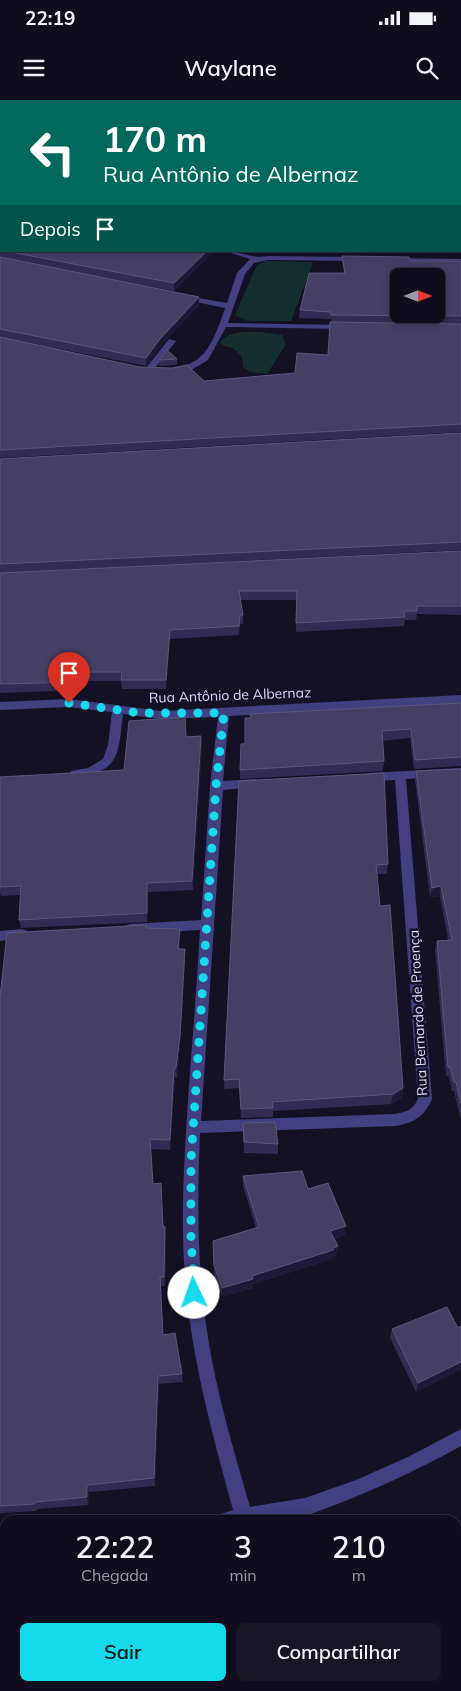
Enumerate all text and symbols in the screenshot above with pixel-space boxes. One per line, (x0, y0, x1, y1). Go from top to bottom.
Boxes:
text: 22:19 (25, 6, 75, 30)
icon: menu (20, 54, 48, 82)
text: Waylane (184, 54, 277, 82)
icon: search (413, 54, 441, 82)
text: 170 m (103, 117, 207, 161)
icon: left (20, 120, 85, 185)
text: Rua Antônio de Albernaz (103, 160, 359, 188)
icon: arrive (91, 215, 119, 243)
text: Depois (20, 217, 81, 241)
north arrow (390, 268, 445, 322)
map controls (390, 268, 445, 323)
pin (48, 652, 90, 703)
icon: arrive (55, 659, 83, 687)
street label: Rua Antônio de Albernaz (148, 683, 312, 707)
street label: Rua Bernardo de Proença (405, 929, 431, 1097)
position arrow (167, 1266, 219, 1318)
text: 22:22 (75, 1528, 154, 1566)
text: 3 (234, 1528, 252, 1566)
text: 210 (332, 1528, 386, 1566)
text: Chegada (81, 1565, 148, 1585)
text: min (229, 1565, 257, 1585)
text: m (352, 1565, 366, 1585)
button: Sair (20, 1623, 226, 1681)
button: Compartilhar (236, 1623, 441, 1681)

